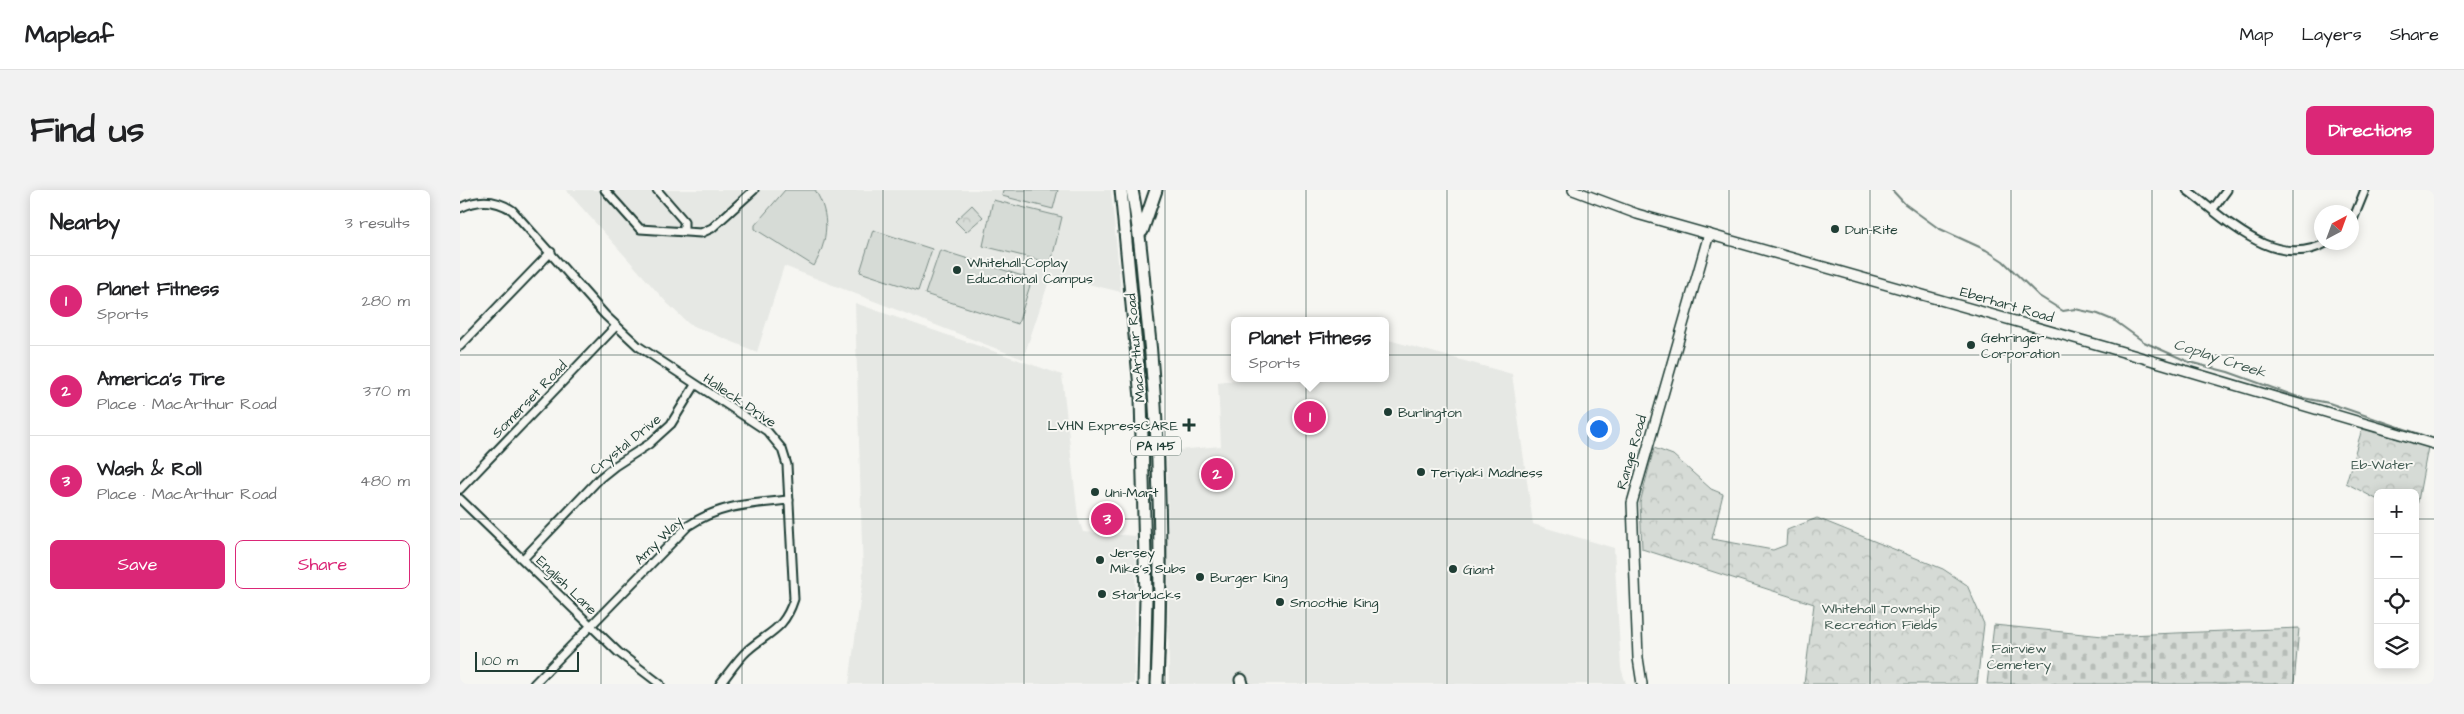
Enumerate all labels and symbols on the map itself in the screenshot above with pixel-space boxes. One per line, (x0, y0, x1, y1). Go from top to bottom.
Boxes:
north arrow (2314, 205, 2359, 250)
place label: Dun-Rite (1845, 220, 1898, 240)
marker: Dun-Rite (1829, 223, 1841, 235)
place label: Whitehall-Coplay Educational Campus (967, 253, 1093, 289)
marker: Whitehall-Coplay Educational Campus (951, 264, 963, 276)
street label: Eberhart Road (1958, 282, 2056, 328)
street label: MacArthur Road (1121, 293, 1151, 403)
place label: Gehringer Corporation (1981, 328, 2060, 364)
water label: Coplay Creek (2171, 334, 2269, 384)
marker: Gehringer Corporation (1965, 339, 1977, 351)
street label: Somerset Road (487, 356, 572, 443)
street label: Halleck Drive (699, 369, 780, 433)
pin: 1 (1294, 398, 1326, 436)
place label: Burlington (1398, 403, 1462, 423)
marker: Burlington (1382, 406, 1394, 418)
street label: Crystal Drive (586, 409, 666, 480)
street label: Range Road (1612, 413, 1652, 492)
place label: LVHN ExpressCARE (1048, 416, 1179, 436)
your location (1586, 416, 1612, 442)
marker: LVHN ExpressCARE (1182, 418, 1196, 432)
road number: PA 145 (1131, 437, 1181, 456)
pin: 2 (1201, 455, 1233, 493)
park label: Eb-Water (2351, 455, 2413, 475)
place label: Teriyaki Madness (1431, 463, 1543, 483)
marker: Teriyaki Madness (1415, 466, 1427, 478)
place label: Uni-Mart (1105, 483, 1159, 503)
marker: Uni-Mart (1089, 486, 1101, 498)
pin: 3 (1091, 500, 1123, 538)
street label: Amy Way (630, 512, 688, 569)
place label: Jersey Mike's Subs (1110, 543, 1186, 579)
street label: English Lane (531, 552, 602, 620)
marker: Jersey Mike's Subs (1094, 554, 1106, 566)
place label: Giant (1463, 560, 1495, 580)
marker: Giant (1447, 563, 1459, 575)
place label: Burger King (1210, 568, 1288, 588)
marker: Burger King (1194, 571, 1206, 583)
place label: Starbucks (1112, 585, 1181, 605)
marker: Starbucks (1096, 588, 1108, 600)
place label: Smoothie King (1290, 593, 1378, 613)
marker: Smoothie King (1274, 596, 1286, 608)
park label: Whitehall Township Recreation Fields (1822, 599, 1940, 635)
park label: Fairview Cemetery (1987, 639, 2052, 675)
scale bar (475, 649, 579, 672)

